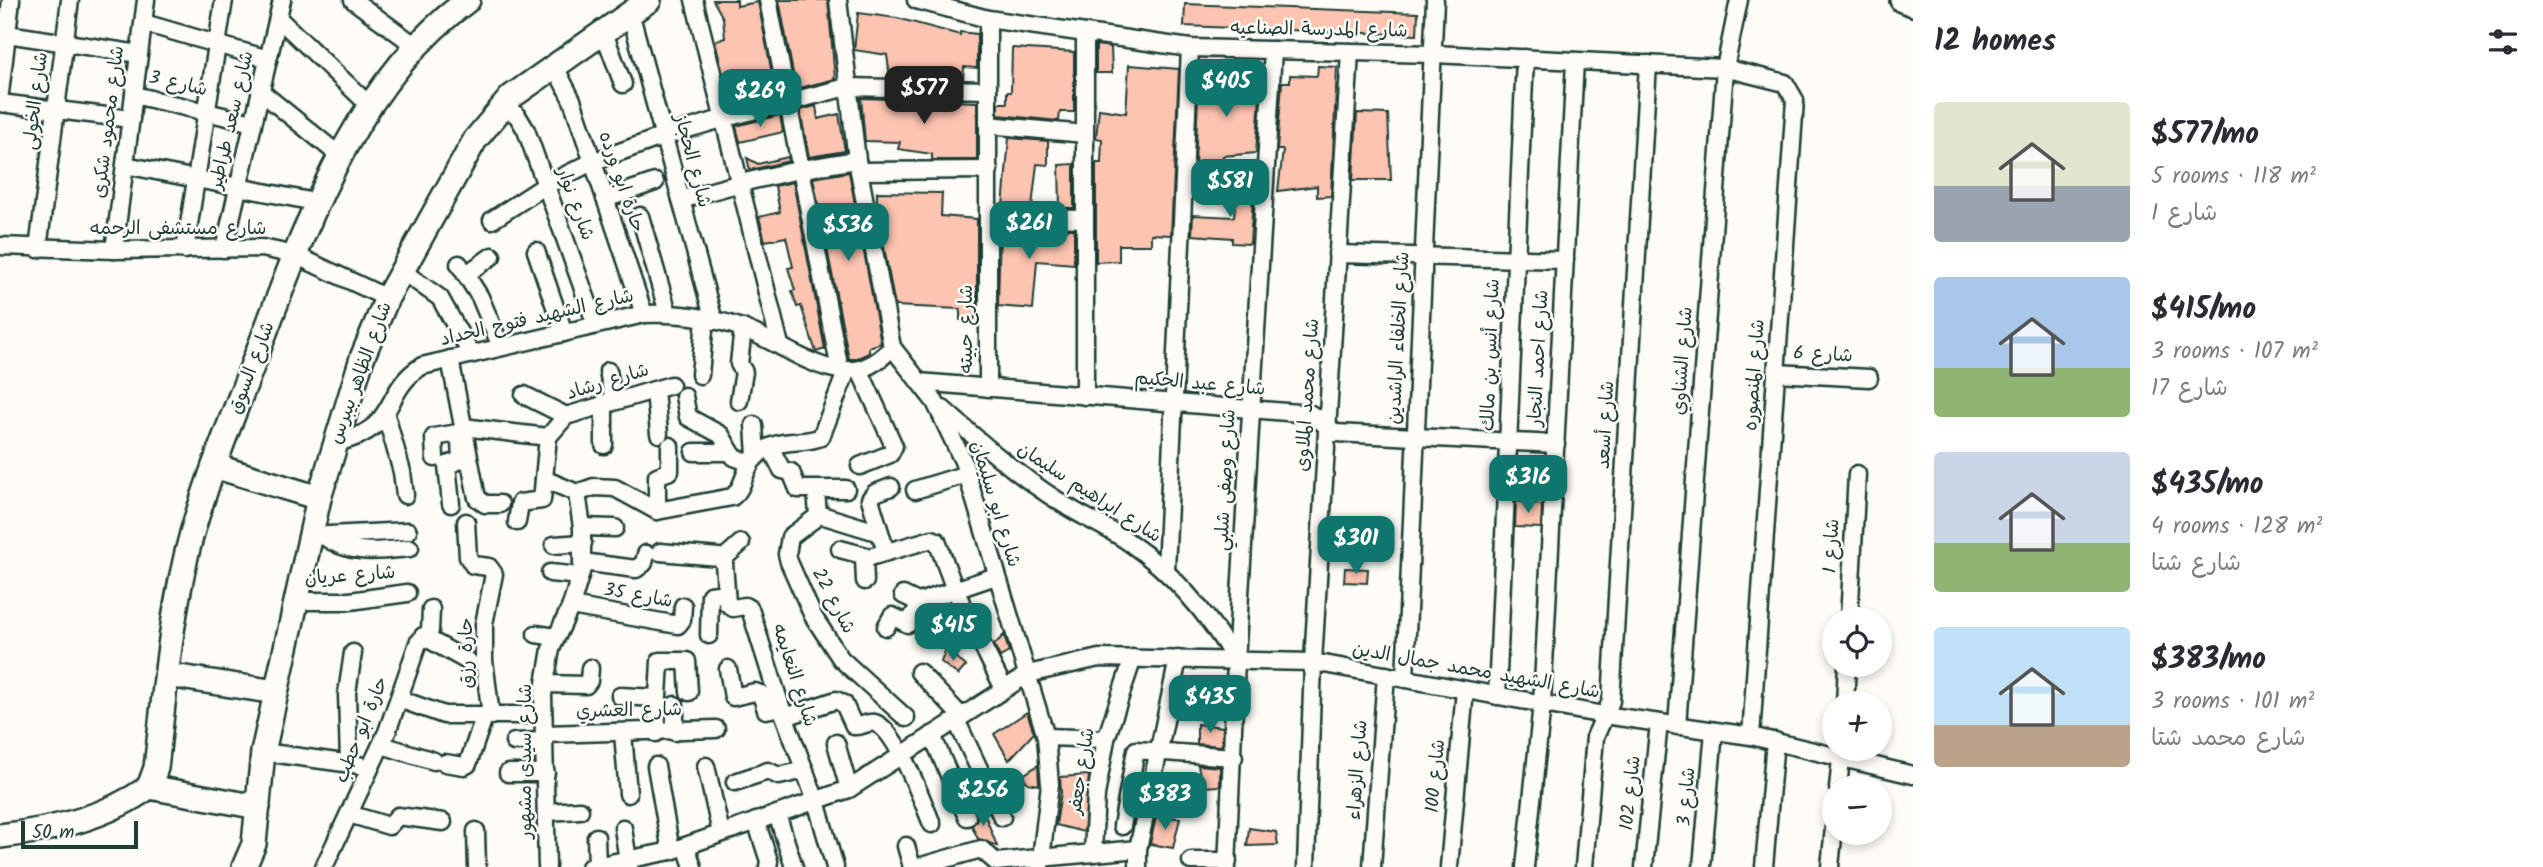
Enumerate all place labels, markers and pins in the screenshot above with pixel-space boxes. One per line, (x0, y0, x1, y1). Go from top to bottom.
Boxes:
pin: $405 (1185, 60, 1267, 119)
pin: $577 (883, 66, 965, 126)
pin: $269 (719, 69, 801, 129)
pin: $581 (1189, 160, 1271, 219)
pin: $261 (988, 202, 1070, 261)
pin: $536 (807, 204, 889, 263)
pin: $316 (1487, 456, 1569, 515)
pin: $301 (1315, 516, 1397, 576)
pin: $415 (912, 604, 994, 663)
pin: $435 (1169, 676, 1251, 735)
pin: $256 (942, 768, 1024, 828)
pin: $383 (1124, 772, 1206, 832)

